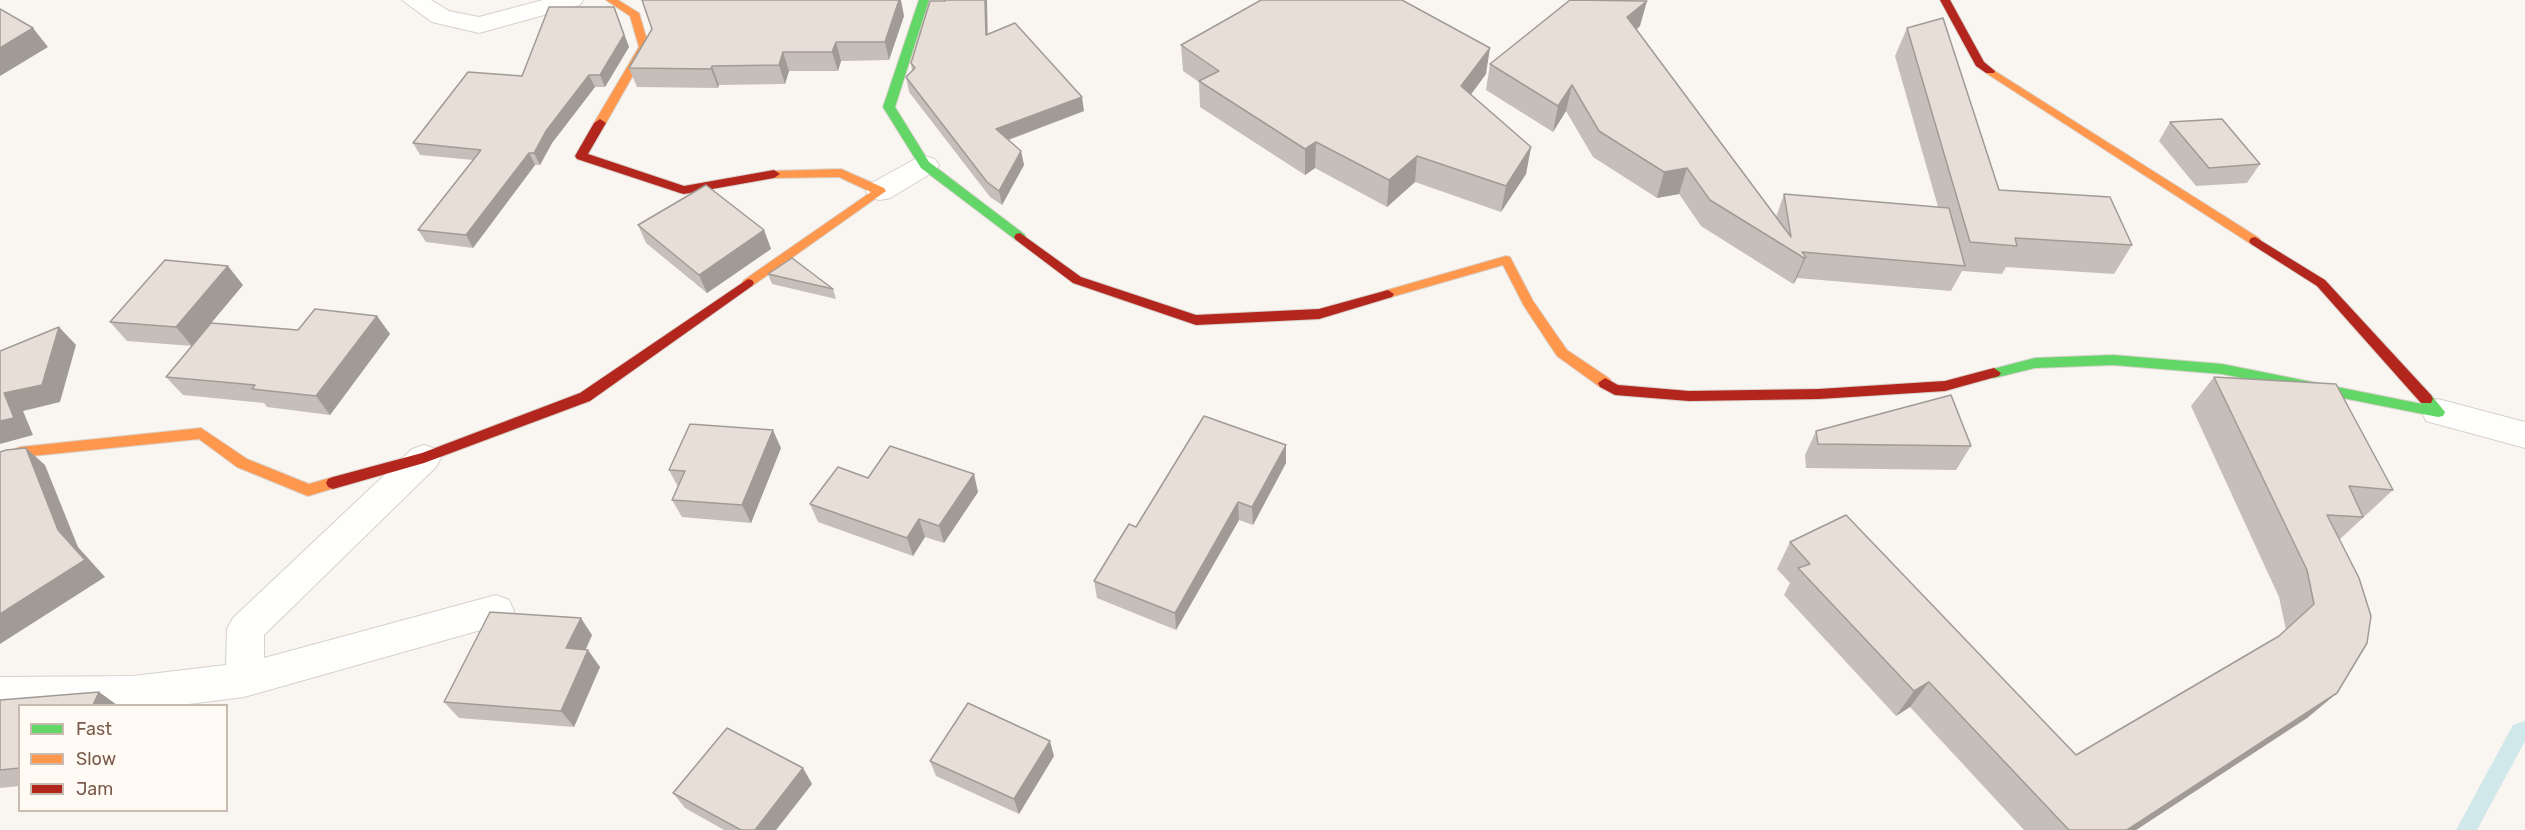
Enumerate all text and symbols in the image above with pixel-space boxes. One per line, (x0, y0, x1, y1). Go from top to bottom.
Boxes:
legend (18, 704, 228, 812)
text: Fast (76, 718, 112, 740)
text: Slow (76, 748, 116, 770)
text: Jam (76, 778, 113, 800)

